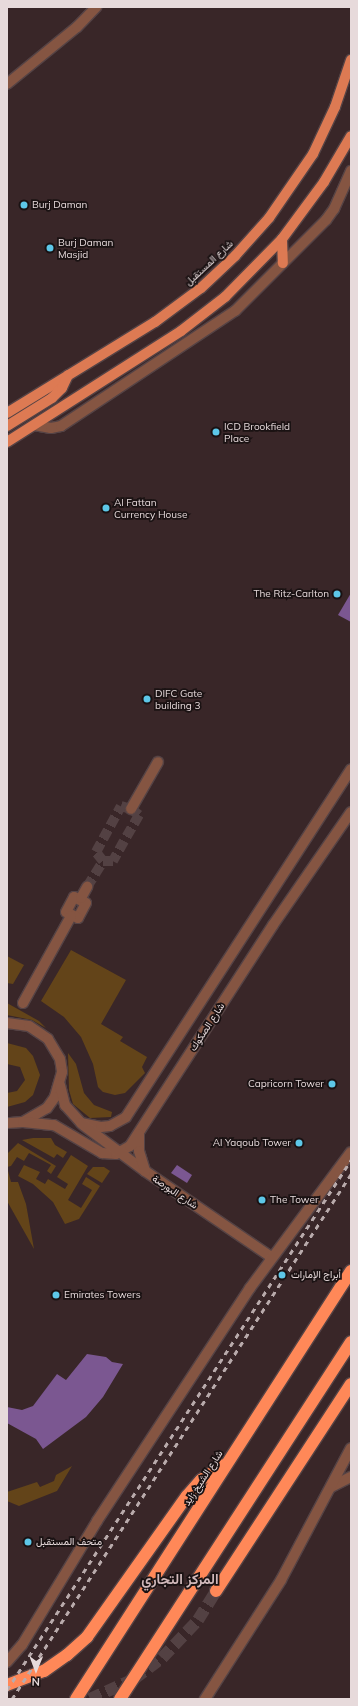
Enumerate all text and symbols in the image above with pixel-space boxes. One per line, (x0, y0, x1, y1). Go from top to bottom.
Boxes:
place label: Burj Daman (32, 199, 87, 211)
marker: Burj Daman (19, 200, 29, 210)
place label: Burj Daman Masjid (58, 236, 113, 260)
street label: شارع المستقبل (183, 238, 235, 288)
marker: Burj Daman Masjid (45, 243, 55, 253)
place label: ICD Brookfield Place (224, 420, 290, 444)
marker: ICD Brookfield Place (211, 427, 221, 437)
place label: Al Fattan Currency House (114, 496, 187, 520)
marker: Al Fattan Currency House (101, 503, 111, 513)
place label: The Ritz-Carlton (253, 588, 329, 600)
marker: The Ritz-Carlton (332, 589, 342, 599)
place label: DIFC Gate building 3 (155, 687, 202, 710)
marker: DIFC Gate building 3 (142, 694, 152, 704)
street label: شارع الصكوك (187, 1001, 227, 1053)
place label: Capricorn Tower (248, 1078, 324, 1090)
marker: Capricorn Tower (327, 1079, 337, 1089)
place label: Al Yaqoub Tower (213, 1137, 291, 1149)
marker: Al Yaqoub Tower (294, 1138, 304, 1148)
street label: شارع البورصة (150, 1172, 200, 1212)
place label: The Tower (270, 1194, 319, 1206)
marker: The Tower (257, 1195, 267, 1205)
marker: أبراج الإمارات (276, 1269, 288, 1281)
place label: أبراج الإمارات (291, 1269, 341, 1281)
place label: Emirates Towers (64, 1289, 141, 1301)
marker: Emirates Towers (51, 1290, 61, 1300)
street label: شارع الشيخ زايد (181, 1448, 225, 1508)
place label: متحف المستقبل (36, 1536, 102, 1548)
marker: متحف المستقبل (23, 1537, 33, 1547)
district label: المركز التجاري (141, 1571, 219, 1587)
north arrow (16, 1650, 56, 1690)
text: N (32, 1675, 40, 1689)

